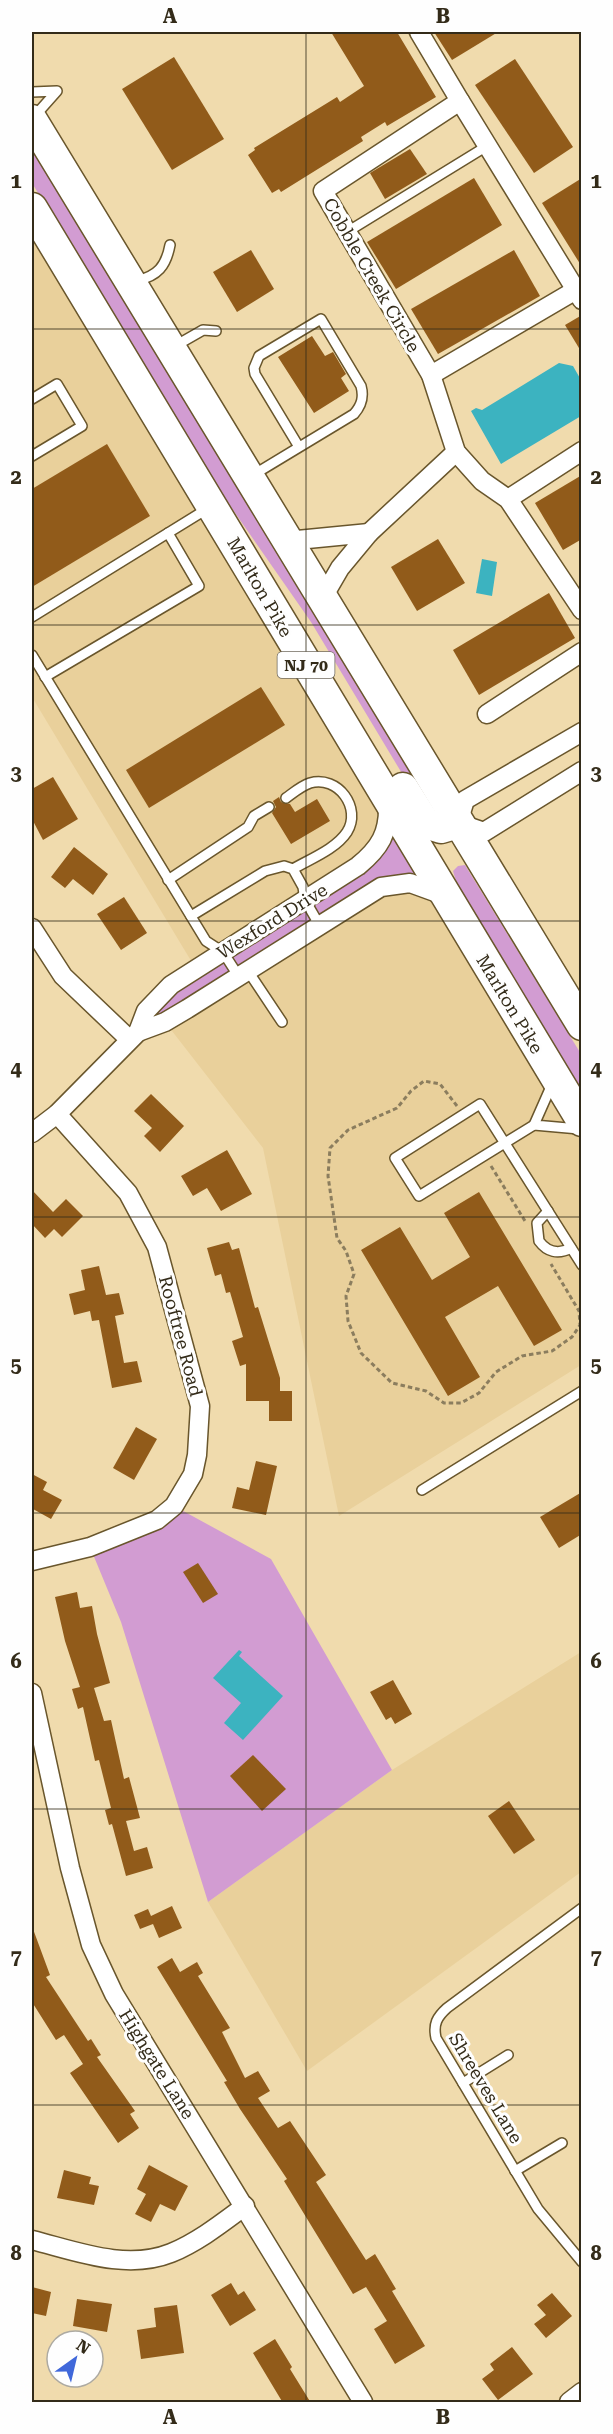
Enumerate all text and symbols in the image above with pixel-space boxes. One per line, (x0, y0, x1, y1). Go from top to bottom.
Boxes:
text: A (163, 4, 178, 28)
text: B (436, 4, 450, 28)
text: 1 (10, 169, 22, 193)
text: 1 (590, 169, 602, 193)
street label: Cobble Creek Circle (319, 194, 425, 356)
text: 2 (10, 465, 22, 489)
text: 2 (590, 465, 602, 489)
street label: Marlton Pike (223, 533, 297, 641)
road number: NJ 70 (278, 652, 334, 678)
text: 3 (10, 761, 22, 785)
text: 3 (590, 761, 602, 785)
street label: Wexford Drive (213, 879, 331, 963)
street label: Marlton Pike (472, 951, 548, 1057)
text: 4 (10, 1057, 22, 1081)
text: 4 (590, 1057, 602, 1081)
street label: Rooftree Road (155, 1273, 207, 1399)
text: 5 (10, 1353, 22, 1377)
text: 5 (590, 1353, 602, 1377)
text: 6 (10, 1649, 22, 1673)
text: 6 (590, 1649, 602, 1673)
text: 7 (10, 1945, 22, 1969)
text: 7 (590, 1945, 602, 1969)
street label: Highgate Lane (115, 2005, 199, 2123)
street label: Shreeves Lane (445, 2029, 527, 2147)
text: 8 (10, 2241, 22, 2265)
text: 8 (590, 2241, 602, 2265)
north arrow (45, 2329, 105, 2389)
text: N (73, 2336, 94, 2358)
text: A (163, 2405, 178, 2429)
text: B (436, 2405, 450, 2429)

